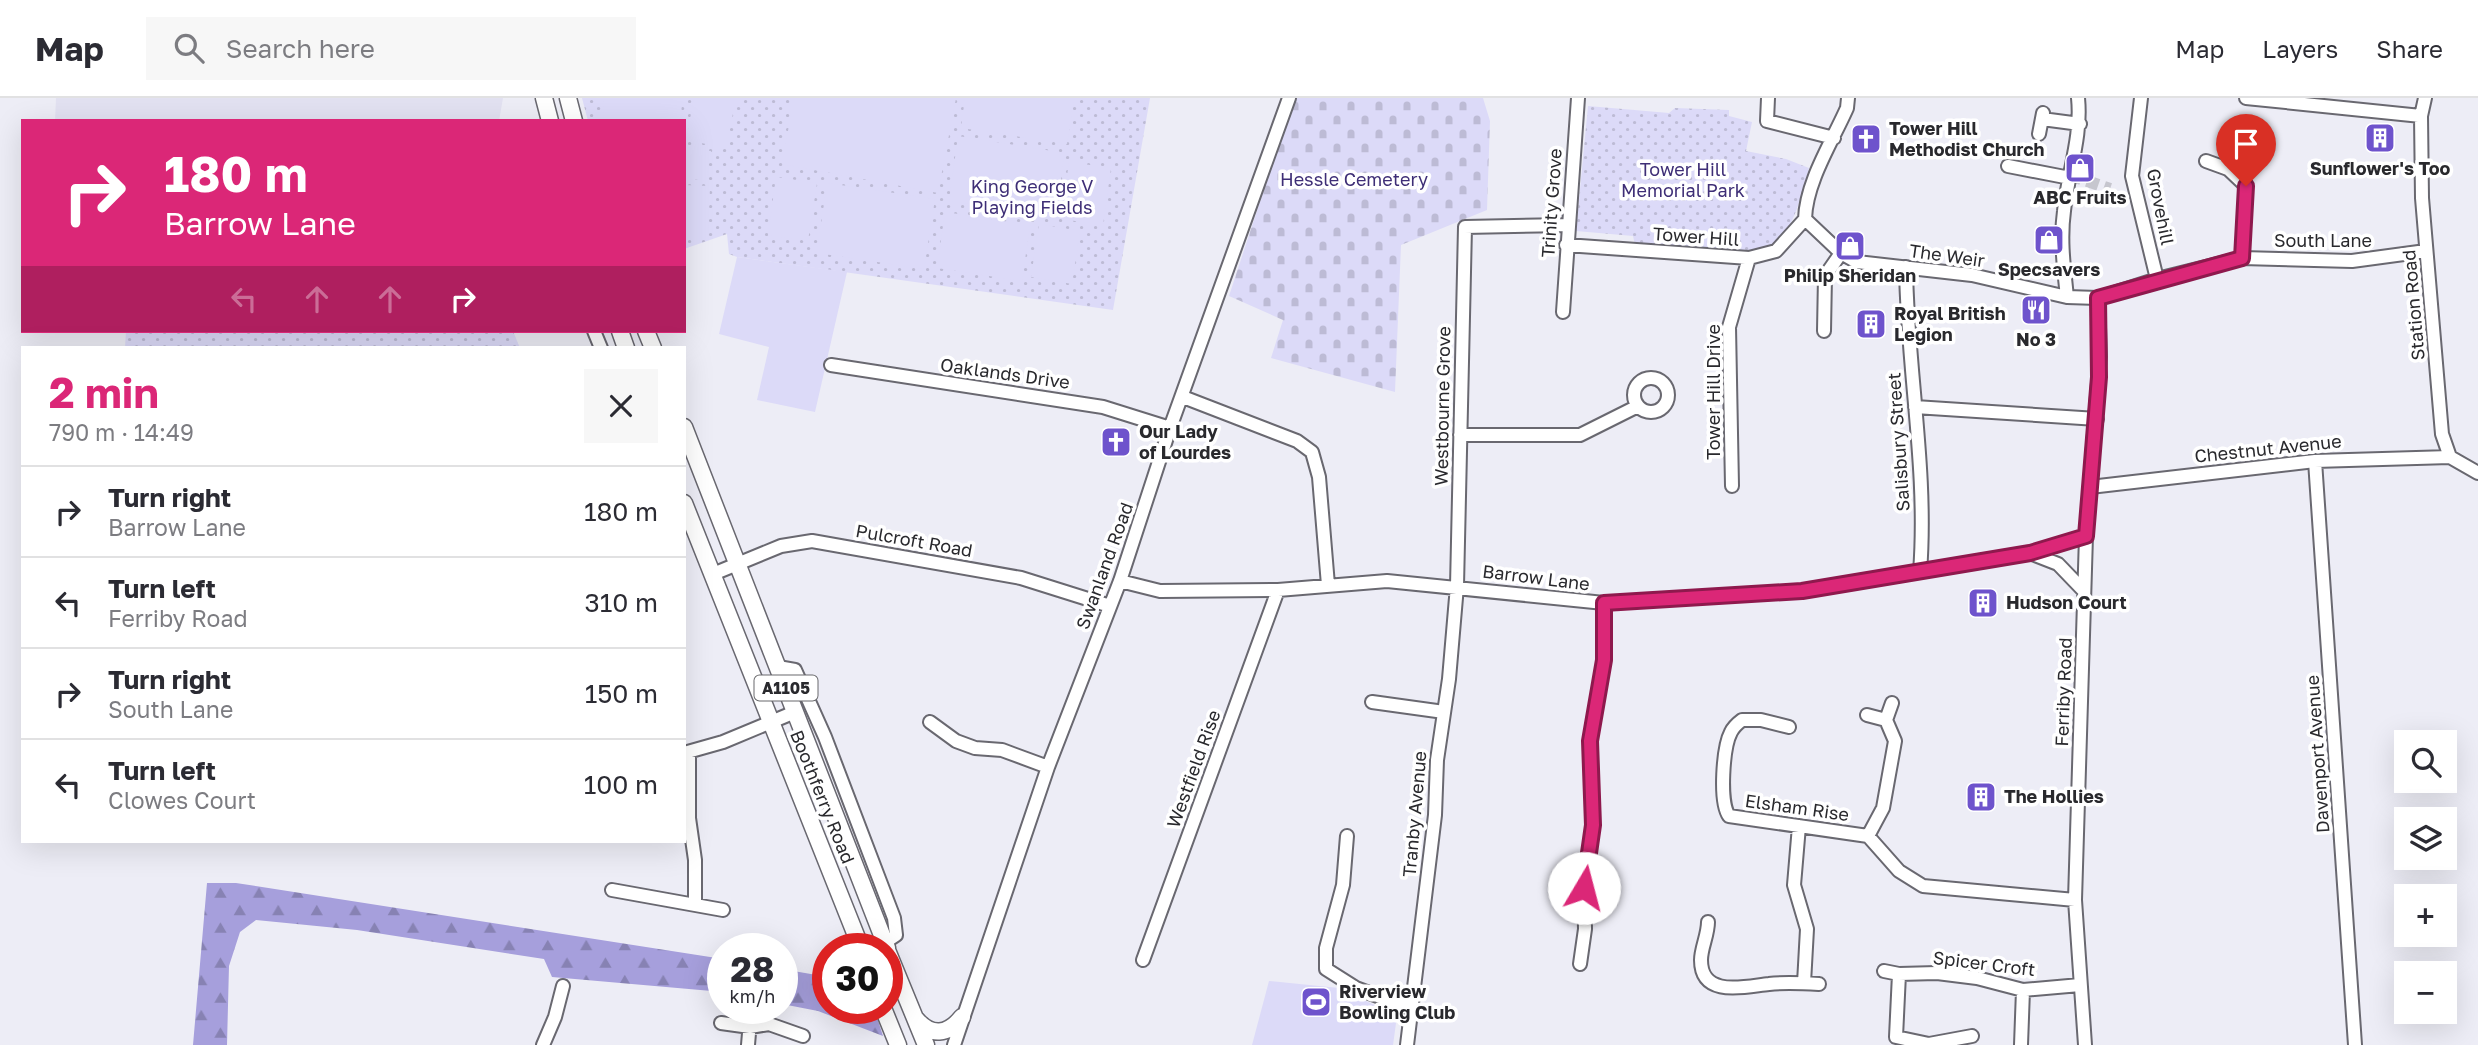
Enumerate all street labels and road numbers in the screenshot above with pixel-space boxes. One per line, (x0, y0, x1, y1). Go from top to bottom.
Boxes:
street label: Trinity Grove (1536, 148, 1566, 258)
street label: Grovehill (2143, 167, 2179, 247)
street label: Tower Hill (1652, 222, 1740, 250)
street label: South Lane (2274, 229, 2372, 251)
street label: The Weir (1908, 239, 1986, 271)
street label: Station Road (2397, 249, 2429, 361)
street label: Tower Hill Drive (1702, 324, 1724, 460)
street label: Westbourne Grove (1430, 326, 1454, 486)
street label: Oaklands Drive (939, 353, 1071, 393)
street label: Salisbury Street (1882, 372, 1914, 512)
street label: Chestnut Avenue (2193, 429, 2342, 467)
street label: Swanland Road (1071, 499, 1137, 632)
street label: Pulcroft Road (854, 519, 974, 561)
street label: Barrow Lane (1481, 560, 1591, 595)
street label: Ferriby Road (2050, 637, 2076, 747)
street label: Davenport Avenue (2301, 674, 2333, 834)
road number: A1105 (754, 676, 818, 701)
street label: Westfield Rise (1162, 707, 1225, 831)
street label: Boothferry Road (786, 727, 860, 867)
street label: Tranby Avenue (1398, 750, 1430, 878)
street label: Elsham Rise (1744, 789, 1851, 825)
street label: Spicer Croft (1932, 946, 2037, 980)

